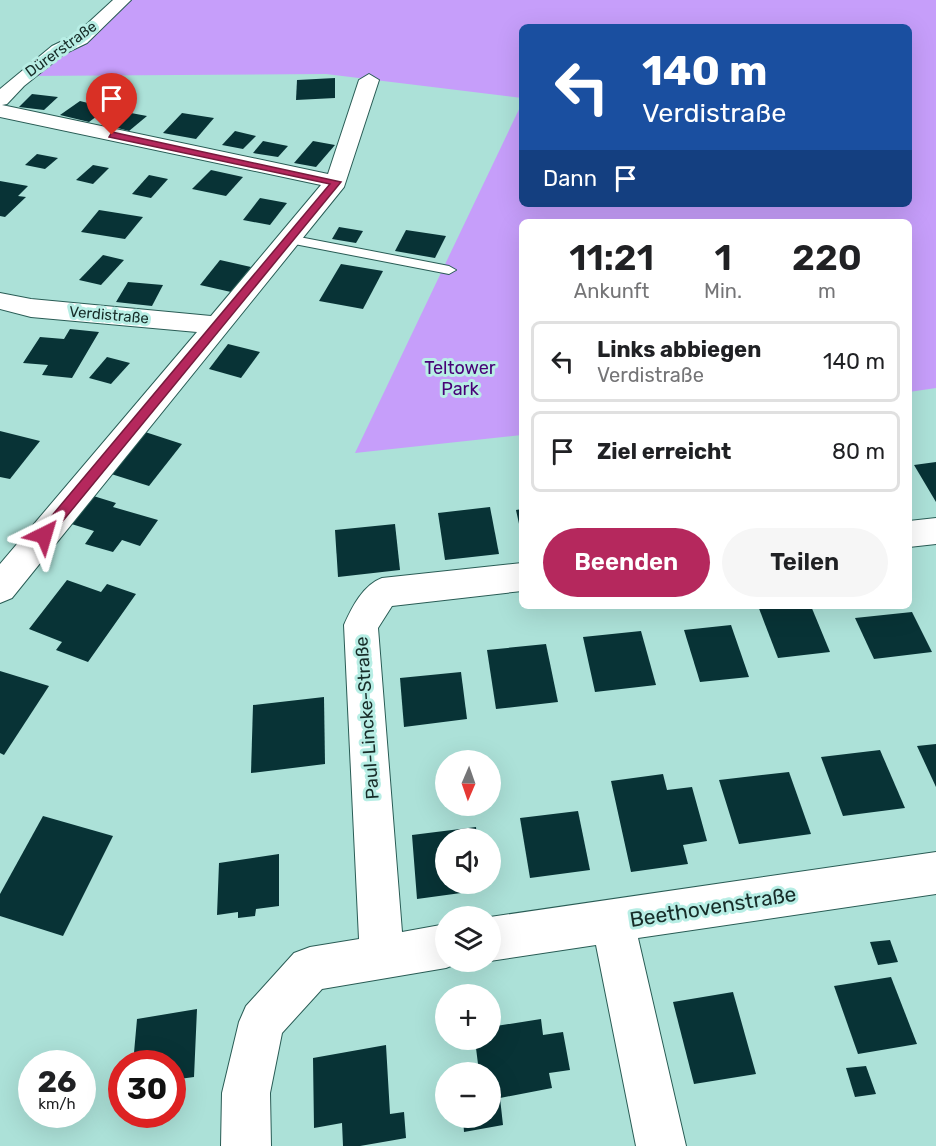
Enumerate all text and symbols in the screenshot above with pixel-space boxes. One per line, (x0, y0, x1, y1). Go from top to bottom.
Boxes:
street label: Dürerstraße (22, 17, 100, 81)
text: 140 m (642, 46, 768, 96)
icon: left (543, 48, 621, 126)
pin (86, 73, 137, 135)
icon: arrive (95, 82, 128, 115)
text: Verdistraße (642, 97, 786, 129)
icon: arrive (609, 162, 642, 195)
text: Dann (543, 165, 597, 192)
text: 11:21 (569, 236, 654, 279)
text: 1 (714, 236, 732, 279)
text: 220 (792, 236, 862, 279)
text: Ankunft (574, 279, 649, 303)
text: Min. (704, 279, 742, 303)
text: m (818, 279, 836, 303)
street label: Verdistraße (68, 303, 150, 327)
text: Links abbiegen (597, 336, 761, 363)
icon: left (546, 345, 579, 378)
text: 140 m (823, 348, 885, 375)
park label: Teltower Park (424, 357, 496, 400)
text: Verdistraße (597, 363, 704, 387)
icon: arrive (546, 435, 579, 468)
text: Ziel erreicht (597, 438, 731, 465)
text: 80 m (832, 438, 885, 465)
position arrow (12, 503, 76, 567)
button: Beenden (543, 528, 710, 597)
button: Teilen (722, 528, 888, 597)
street label: Paul-Lincke-Straße (350, 636, 384, 800)
north arrow (435, 750, 501, 816)
map controls (435, 750, 501, 1128)
button: sound (435, 828, 501, 894)
street label: Beethovenstraße (628, 881, 798, 932)
button: layers (435, 906, 501, 972)
button: + (435, 984, 501, 1050)
speed limit sign: 30 (108, 1050, 186, 1128)
button: − (435, 1062, 501, 1128)
text: 26 (37, 1064, 77, 1100)
text: km/h (38, 1095, 76, 1113)

